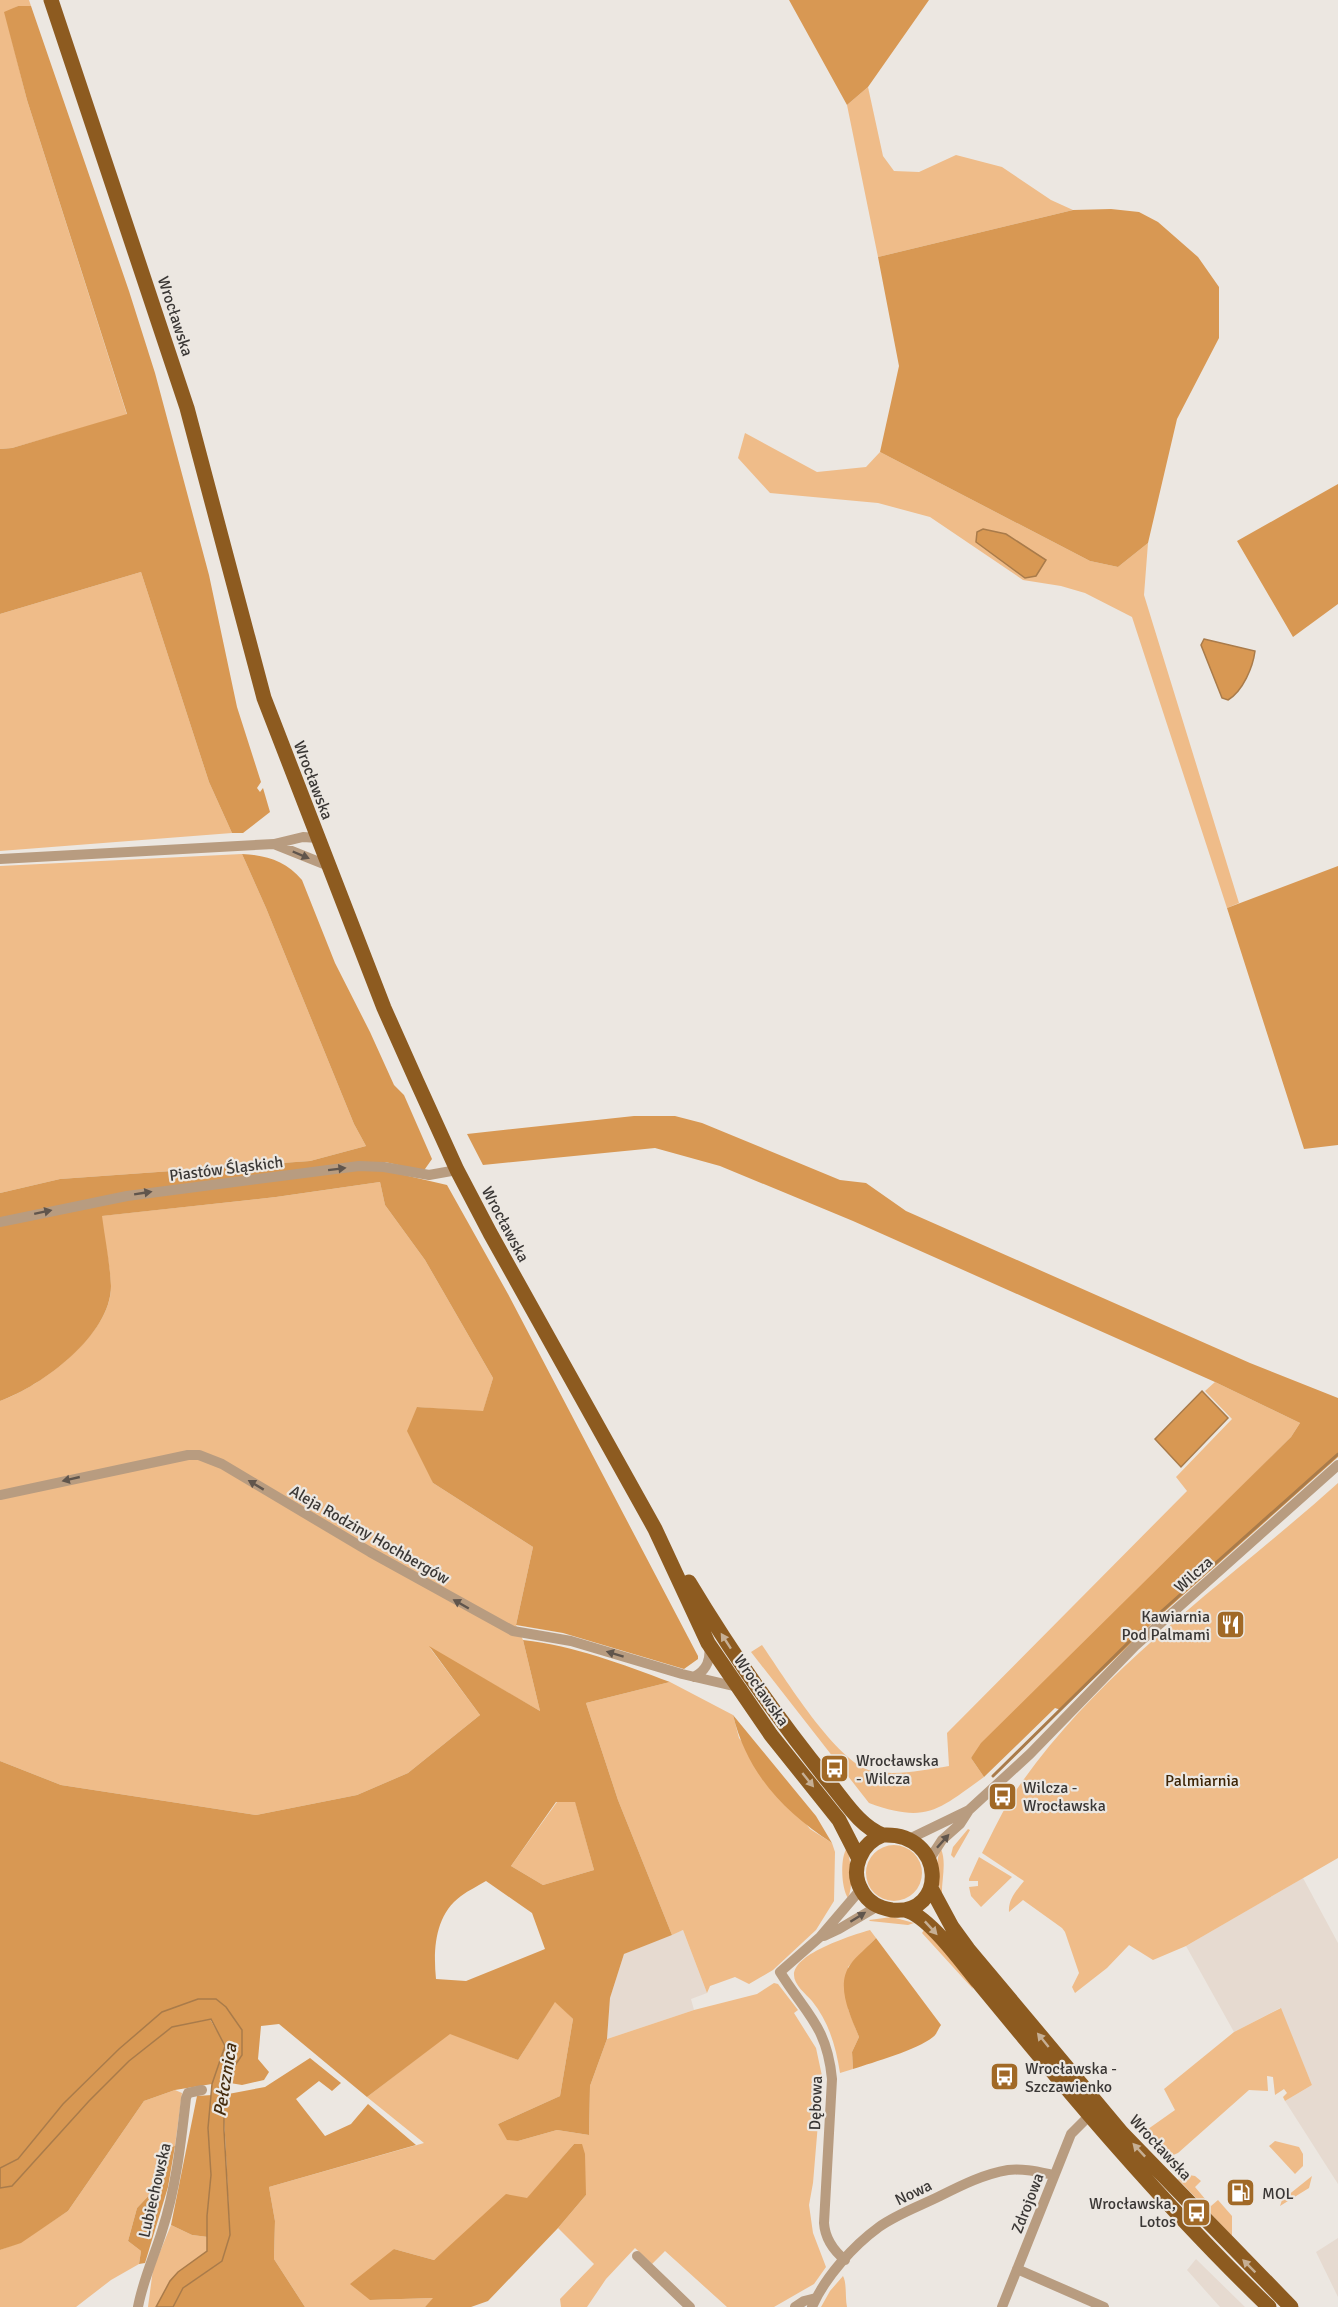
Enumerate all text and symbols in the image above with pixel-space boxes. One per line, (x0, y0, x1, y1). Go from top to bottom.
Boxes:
street label: Wrocławska (153, 274, 197, 359)
street label: Wrocławska (289, 738, 337, 823)
one-way arrow (293, 850, 311, 860)
street label: Piastów Śląskich (168, 1152, 284, 1186)
one-way arrow (328, 1165, 347, 1174)
street label: Wrocławska (477, 1183, 533, 1266)
one-way arrow (134, 1189, 153, 1198)
one-way arrow (34, 1207, 52, 1217)
one-way arrow (62, 1474, 80, 1484)
one-way arrow (248, 1479, 264, 1490)
street label: Aleja Rodziny Hochbergów (286, 1481, 453, 1589)
street label: Wilcza (1170, 1552, 1217, 1597)
one-way arrow (452, 1599, 469, 1609)
place label: Kawiarnia Pod Palmami (1122, 1607, 1210, 1645)
restaurant icon: Kawiarnia Pod Palmami (1215, 1609, 1247, 1641)
one-way arrow (720, 1632, 731, 1649)
one-way arrow (606, 1649, 624, 1658)
street label: Wrocławska (729, 1651, 793, 1730)
place label: Wrocławska - Wilcza (856, 1751, 939, 1789)
bus stop icon: Wrocławska - Wilcza (819, 1753, 851, 1785)
park label: Palmiarnia (1165, 1771, 1239, 1791)
one-way arrow (802, 1772, 815, 1788)
place label: Wilcza - Wrocławska (1023, 1778, 1106, 1816)
bus stop icon: Wilcza - Wrocławska (986, 1780, 1018, 1812)
one-way arrow (936, 1834, 949, 1849)
one-way arrow (850, 1912, 866, 1923)
one-way arrow (924, 1921, 938, 1936)
one-way arrow (1038, 2032, 1050, 2047)
water label: Pełcznica (208, 2041, 242, 2118)
place label: Wrocławska - Szczawienko (1025, 2059, 1117, 2097)
bus stop icon: Wrocławska - Szczawienko (988, 2061, 1020, 2093)
street label: Dębowa (805, 2075, 827, 2131)
street label: Wrocławska (1125, 2111, 1196, 2185)
street label: Lubiechowska (134, 2141, 176, 2240)
one-way arrow (1132, 2143, 1146, 2157)
street label: Zdrojowa (1007, 2170, 1049, 2236)
street label: Nowa (892, 2175, 935, 2210)
fuel station icon: MOL (1225, 2177, 1257, 2209)
place label: MOL (1262, 2184, 1294, 2204)
place label: Wrocławska, Lotos (1089, 2194, 1176, 2232)
bus stop icon: Wrocławska, Lotos (1181, 2196, 1213, 2228)
one-way arrow (1243, 2259, 1257, 2273)

